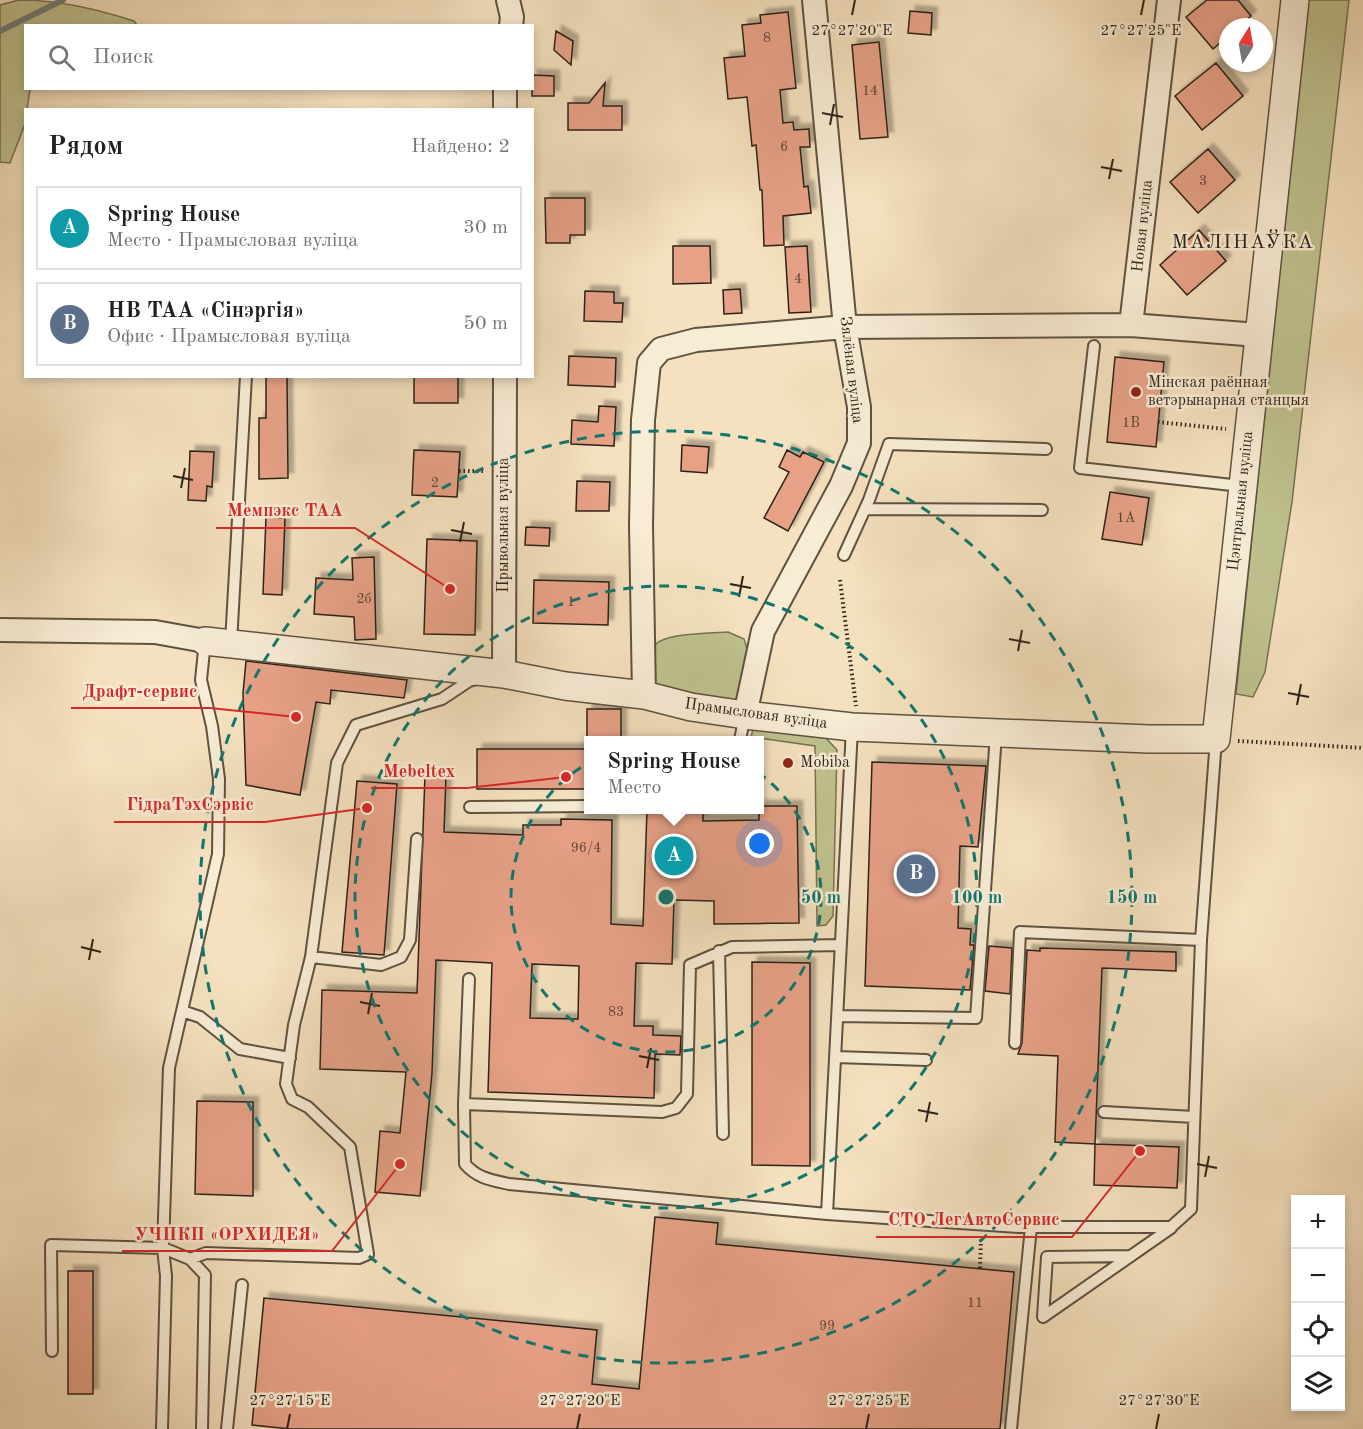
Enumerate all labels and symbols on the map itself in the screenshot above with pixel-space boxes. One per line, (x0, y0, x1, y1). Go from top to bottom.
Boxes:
north arrow (1219, 18, 1273, 72)
text: 27°27'20"E (812, 24, 892, 39)
text: 27°27'25"E (1101, 24, 1181, 39)
house number: 8 (763, 31, 771, 45)
house number: 14 (862, 84, 878, 98)
house number: 6 (780, 140, 788, 154)
house number: 3 (1199, 174, 1207, 188)
street label: Новая вуліца (1130, 179, 1156, 273)
district label: МАЛІНАЎКА (1172, 229, 1314, 253)
house number: 4 (794, 272, 802, 286)
street label: Зялёная вуліца (837, 316, 866, 424)
place label: Мінская раённая ветэрынарная станцыя (1148, 375, 1309, 409)
marker: Мінская раённая ветэрынарная станцыя (1129, 385, 1143, 399)
house number: 1В (1122, 416, 1140, 430)
street label: Цэнтральная вуліца (1226, 430, 1256, 572)
street label: Прывольная вуліца (496, 457, 512, 593)
house number: 2 (431, 476, 439, 490)
callout: Мемпэкс ТАА (216, 492, 355, 528)
text: Мемпэкс ТАА (227, 502, 343, 520)
house number: 1А (1117, 511, 1136, 525)
house number: 2б (356, 592, 372, 606)
house number: 1 (567, 595, 575, 609)
callout: Драфт-сервис (71, 672, 210, 708)
text: Драфт-сервис (83, 683, 197, 702)
street label: Прамысловая вуліца (683, 696, 829, 732)
callout: Mebeltex (371, 752, 467, 788)
place label: Mobiba (800, 755, 850, 771)
marker: Mobiba (781, 756, 795, 770)
text: Mebeltex (383, 763, 455, 781)
callout: ГідраТэхСэрвіс (114, 786, 265, 822)
text: ГідраТэхСэрвіс (126, 796, 254, 814)
your location (745, 829, 774, 858)
pin: A (654, 834, 694, 878)
house number: 96/4 (571, 841, 601, 855)
pin: B (896, 852, 936, 896)
centre of rings (656, 887, 676, 907)
text: 50 m (801, 889, 841, 907)
text: 100 m (952, 889, 1002, 907)
text: 150 m (1107, 889, 1157, 907)
house number: 83 (608, 1005, 624, 1019)
callout: СТО ЛегАвтоСервис (876, 1201, 1072, 1237)
text: СТО ЛегАвтоСервис (888, 1211, 1060, 1229)
callout: УЧПКП «ОРХИДЕЯ» (122, 1215, 332, 1251)
text: УЧПКП «ОРХИДЕЯ» (134, 1226, 320, 1244)
house number: 11 (967, 1296, 983, 1310)
house number: 99 (819, 1319, 835, 1333)
text: 27°27'15"E (250, 1394, 330, 1409)
text: 27°27'20"E (540, 1394, 620, 1409)
text: 27°27'25"E (829, 1394, 909, 1409)
text: 27°27'30"E (1119, 1394, 1199, 1409)

